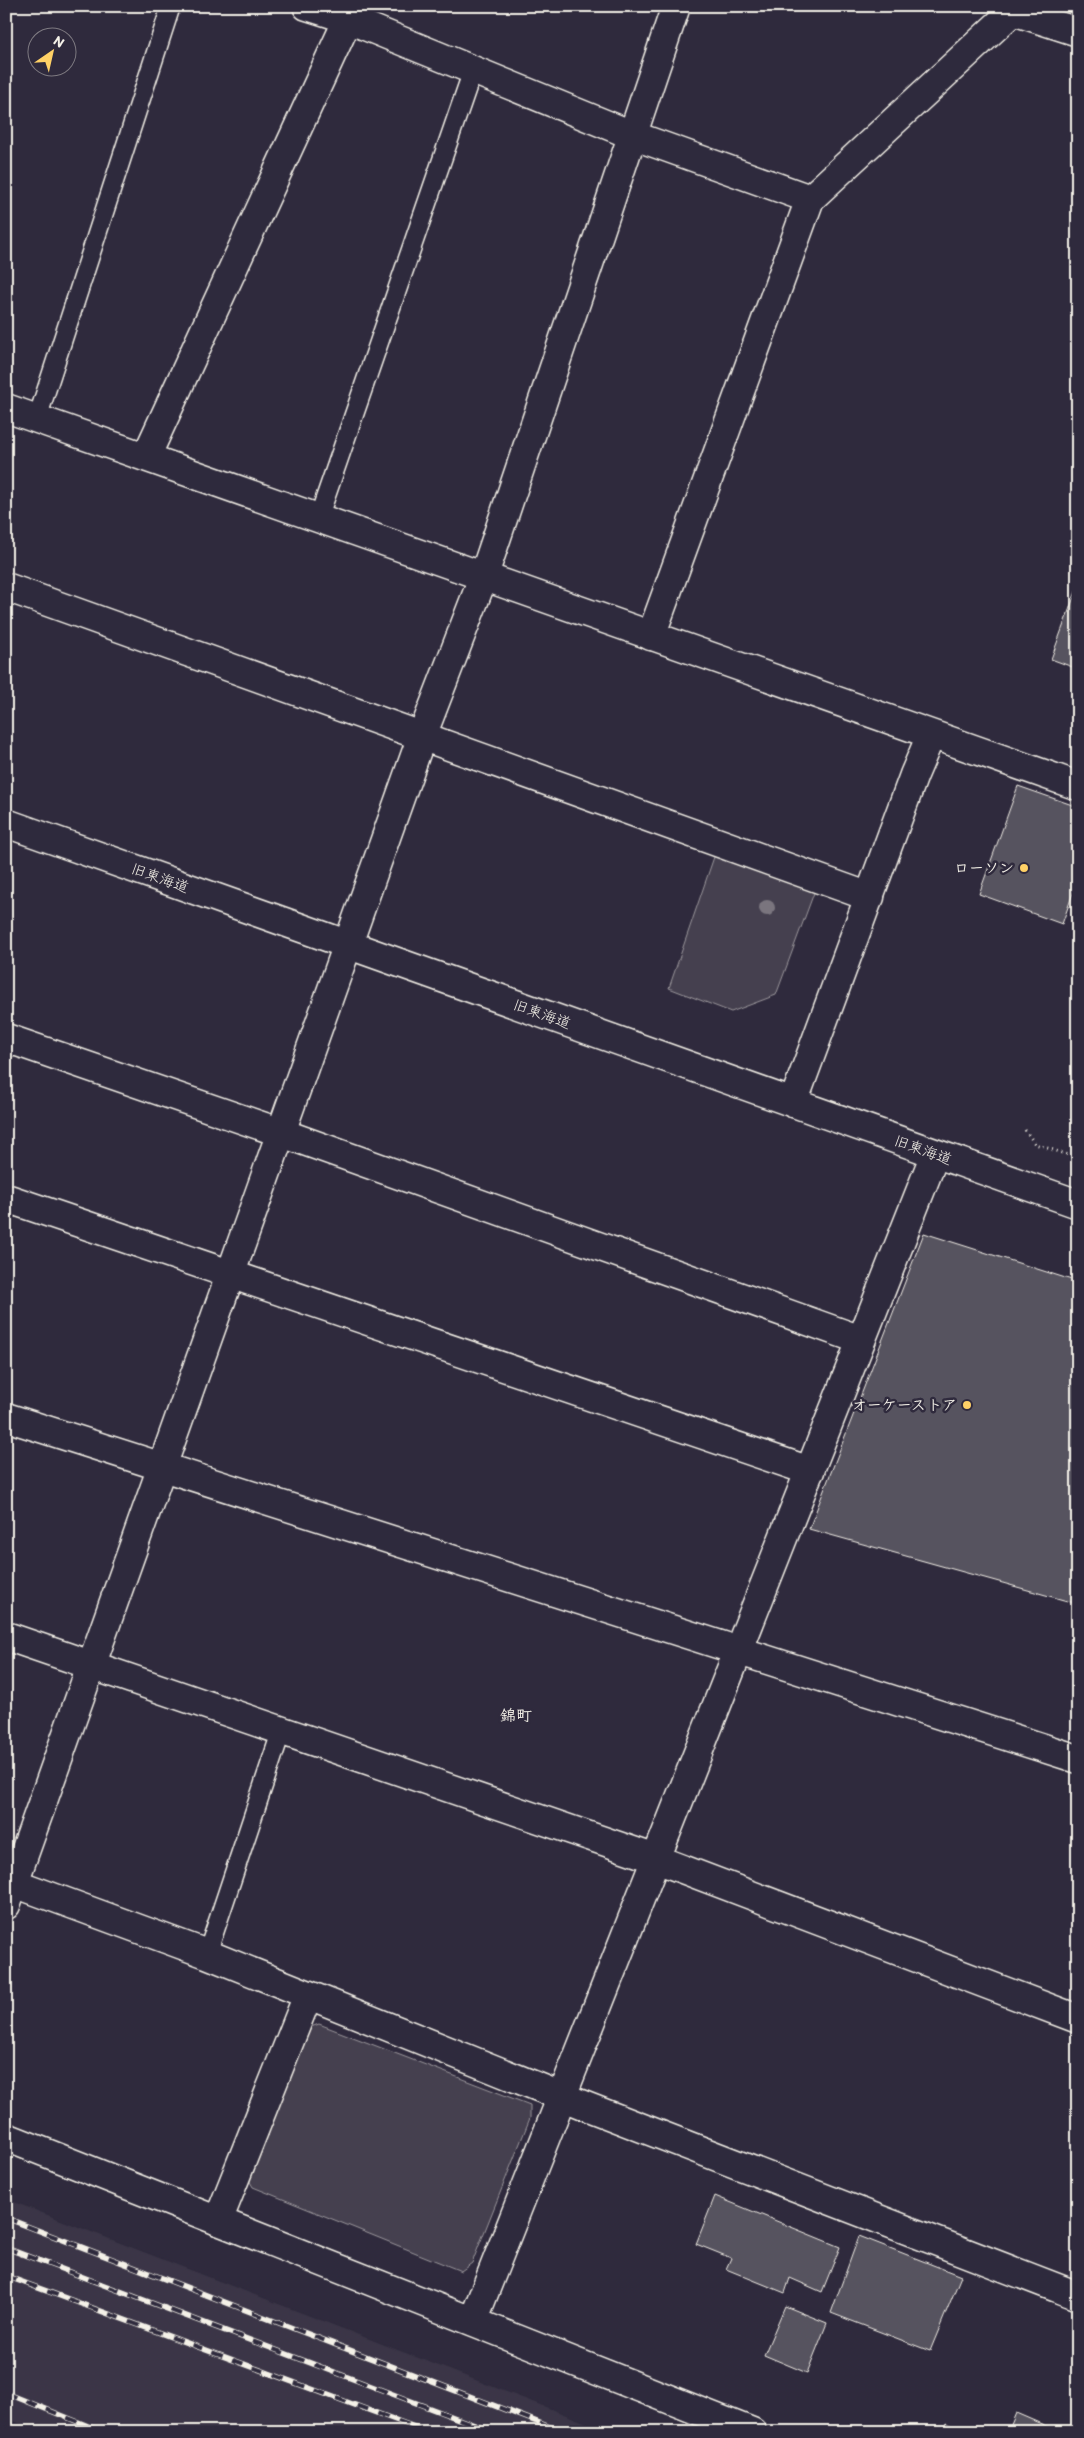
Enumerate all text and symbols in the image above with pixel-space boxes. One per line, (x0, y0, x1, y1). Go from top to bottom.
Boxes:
north arrow (28, 28, 78, 78)
text: N (50, 32, 68, 51)
street label: 旧東海道 (129, 859, 191, 897)
place label: ローソン (954, 859, 1014, 877)
marker: ローソン (1018, 862, 1030, 874)
street label: 旧東海道 (511, 995, 573, 1033)
street label: 旧東海道 (892, 1131, 954, 1169)
place label: オーケーストア (852, 1396, 957, 1414)
marker: オーケーストア (961, 1399, 973, 1411)
district label: 錦町 (500, 1706, 532, 1725)

